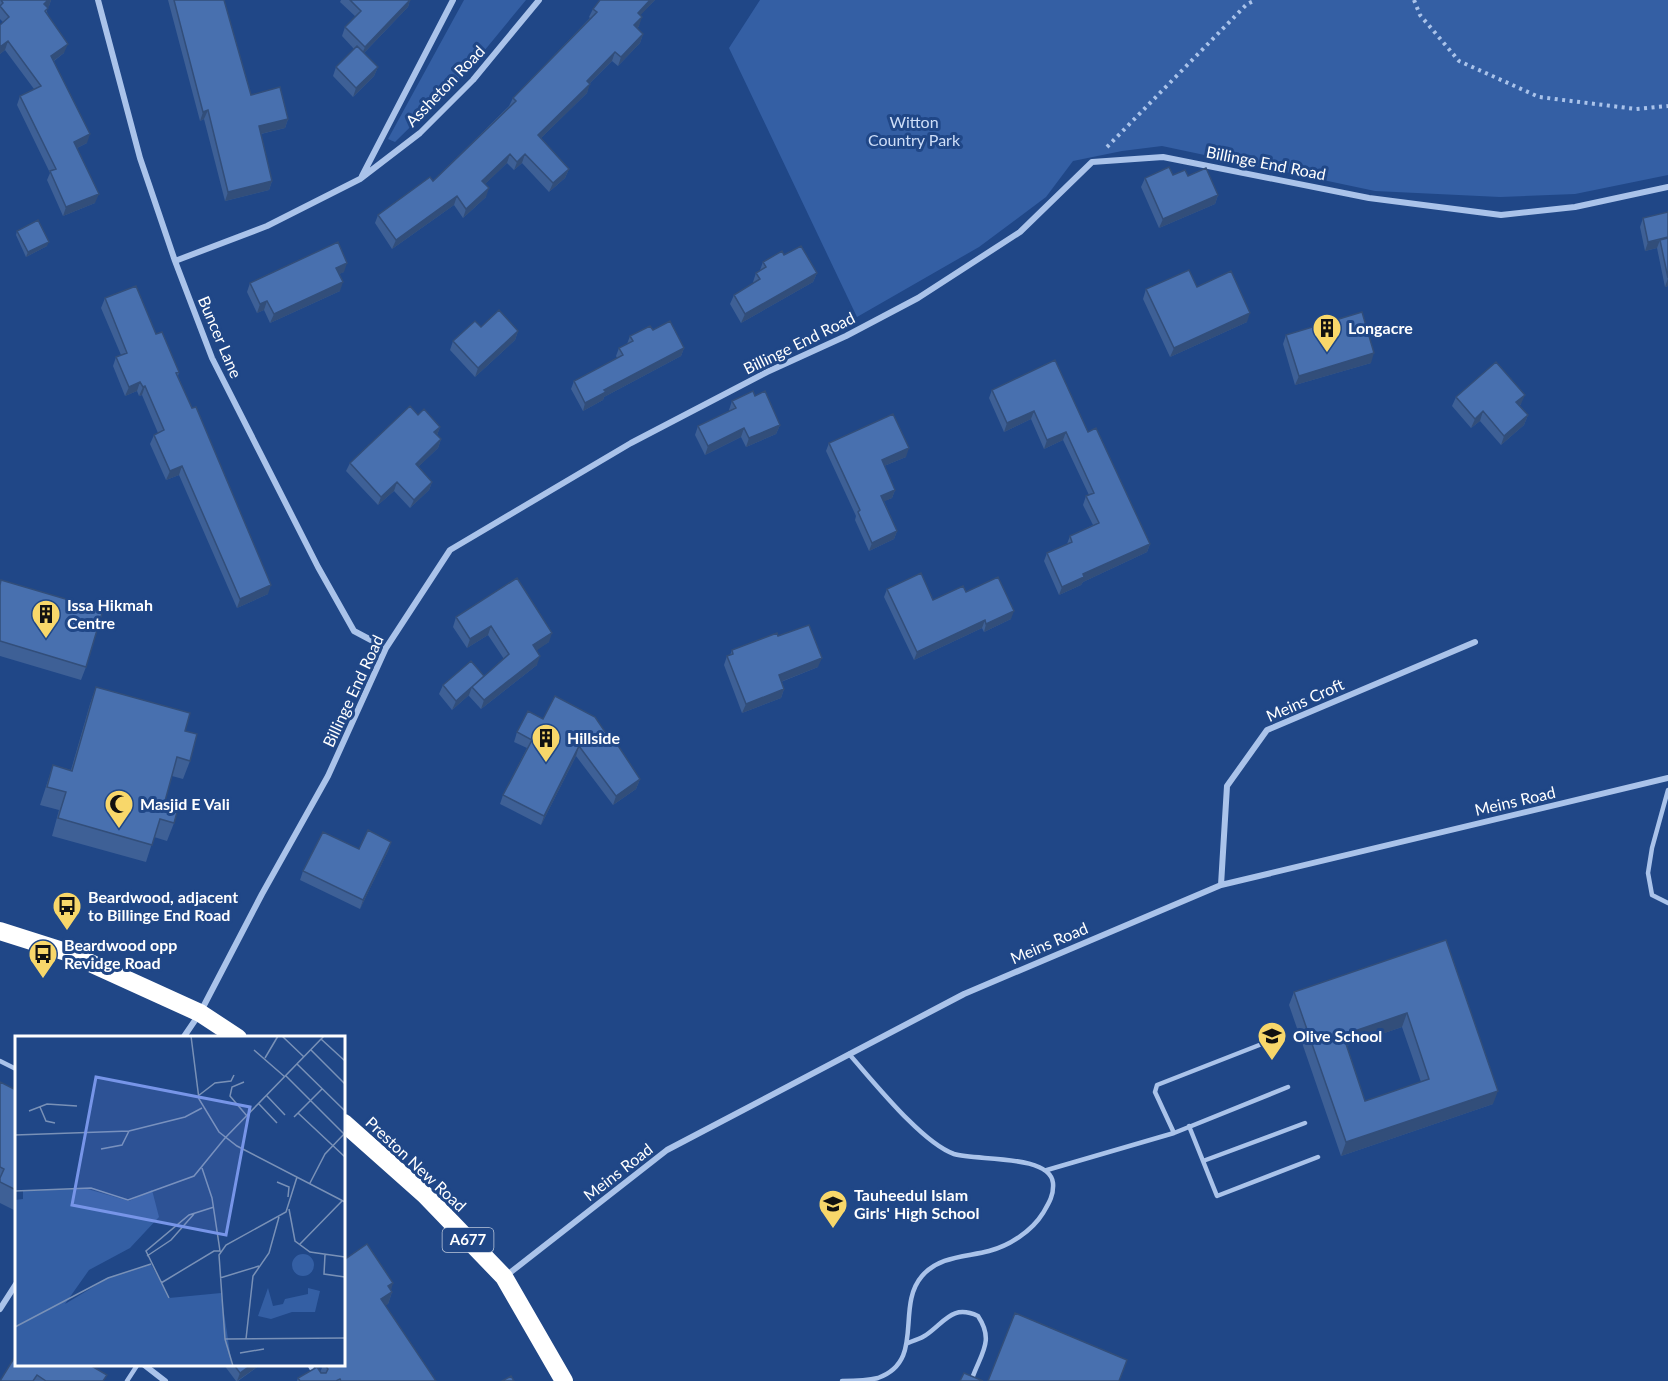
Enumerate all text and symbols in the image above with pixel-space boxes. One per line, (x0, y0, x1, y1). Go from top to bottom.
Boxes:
street label: Assheton Road (401, 41, 488, 130)
park label: Witton Country Park (868, 112, 961, 149)
street label: Billinge End Road (1205, 142, 1328, 183)
street label: Buncer Lane (195, 293, 246, 381)
street label: Billinge End Road (740, 307, 858, 378)
building icon: Longacre (1311, 312, 1343, 354)
place label: Longacre (1348, 318, 1413, 337)
place label: Issa Hikmah Centre (67, 595, 153, 632)
building icon: Issa Hikmah Centre (30, 598, 62, 640)
street label: Billinge End Road (318, 632, 387, 750)
street label: Meins Croft (1263, 674, 1347, 725)
building icon: Hillside (530, 722, 562, 764)
place label: Hillside (567, 728, 620, 747)
street label: Meins Road (1473, 782, 1557, 819)
mosque icon: Masjid E Vali (103, 788, 135, 830)
place label: Masjid E Vali (140, 794, 230, 813)
place label: Beardwood, adjacent to Billinge End Road (88, 887, 238, 924)
bus stop icon: Beardwood, adjacent to Billinge End Road (51, 890, 83, 932)
street label: Meins Road (1007, 918, 1090, 967)
place label: Beardwood opp Revidge Road (64, 935, 177, 972)
bus stop icon: Beardwood opp Revidge Road (27, 938, 59, 980)
school or university icon: Olive School (1256, 1020, 1288, 1062)
place label: Olive School (1293, 1026, 1382, 1045)
inset map (15, 1036, 345, 1366)
street label: Preston New Road (362, 1112, 470, 1215)
street label: Meins Road (579, 1139, 656, 1204)
place label: Tauheedul Islam Girls' High School (854, 1185, 979, 1222)
school or university icon: Tauheedul Islam Girls' High School (817, 1188, 849, 1230)
road number: A677 (442, 1228, 494, 1252)

